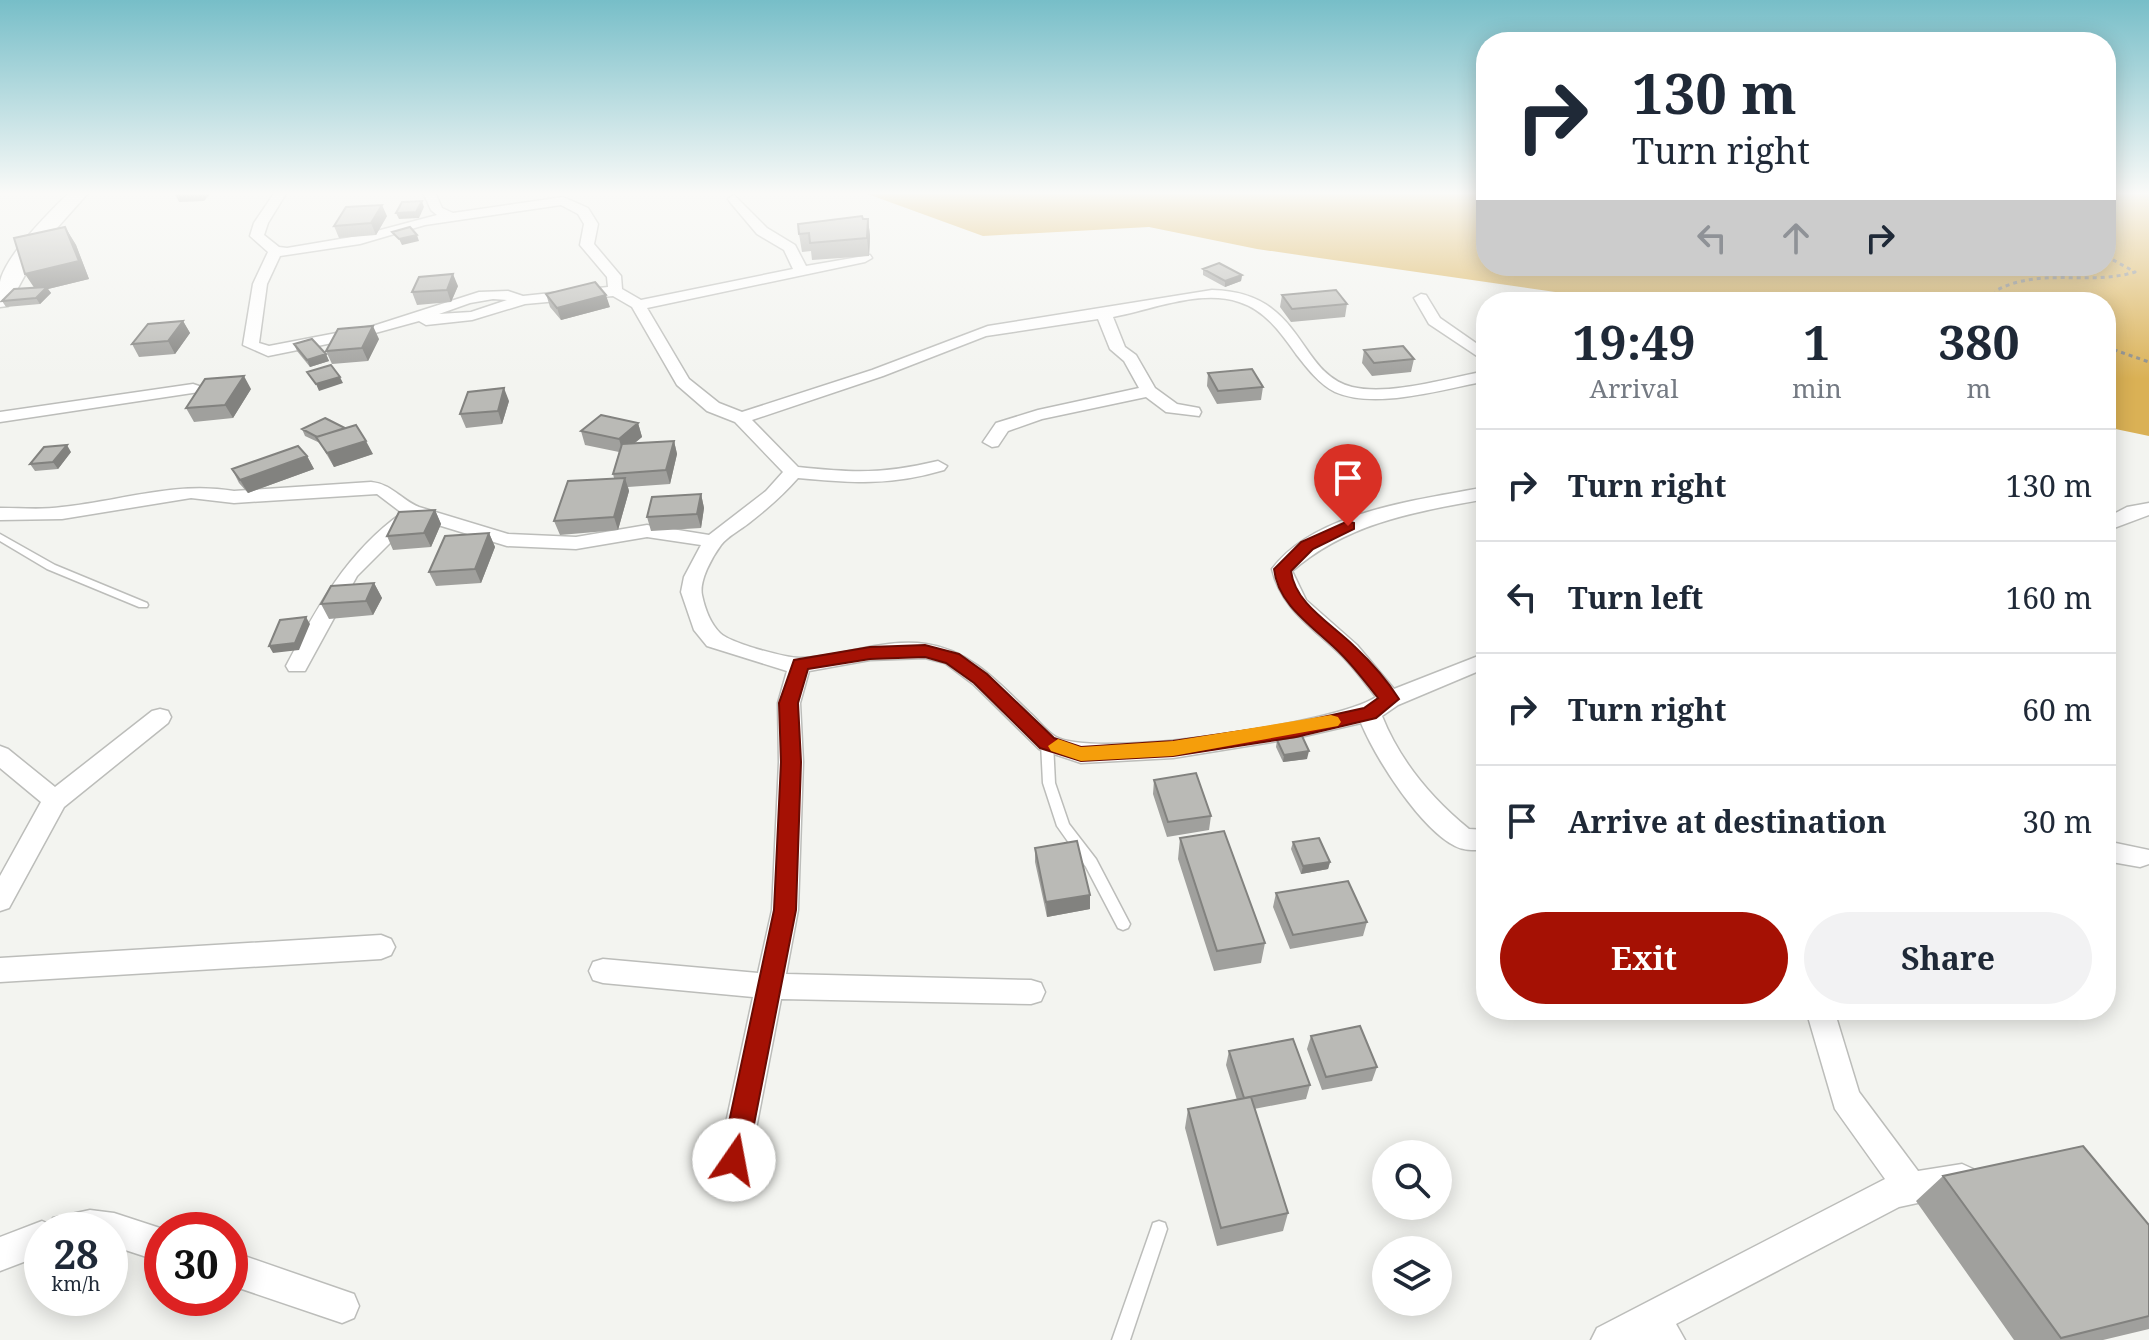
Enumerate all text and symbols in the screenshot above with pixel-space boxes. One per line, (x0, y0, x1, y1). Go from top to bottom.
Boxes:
text: 130 m (1632, 54, 1797, 130)
icon: right (1500, 64, 1604, 168)
text: Turn right (1632, 126, 1810, 175)
icon: left (1690, 216, 1734, 260)
icon: ahead (1774, 216, 1818, 260)
icon: right (1858, 216, 1902, 260)
text: 19:49 (1572, 309, 1696, 374)
text: 1 (1803, 309, 1830, 374)
text: 380 (1938, 309, 2020, 374)
text: Arrival (1590, 370, 1678, 406)
text: min (1792, 370, 1842, 406)
text: m (1967, 370, 1991, 406)
pin (1314, 444, 1382, 526)
icon: arrive (1326, 456, 1370, 500)
icon: right (1500, 463, 1544, 507)
text: Turn right (1568, 465, 1726, 506)
text: 130 m (2006, 465, 2092, 506)
icon: left (1500, 575, 1544, 619)
text: Turn left (1568, 577, 1703, 618)
text: 160 m (2006, 577, 2092, 618)
icon: right (1500, 687, 1544, 731)
text: Turn right (1568, 689, 1726, 730)
text: 60 m (2022, 689, 2092, 730)
icon: arrive (1500, 799, 1544, 843)
text: Arrive at destination (1568, 801, 1887, 842)
text: 30 m (2022, 801, 2092, 842)
button: Exit (1500, 912, 1788, 1004)
button: Share (1804, 912, 2092, 1004)
position arrow (692, 1118, 776, 1202)
map controls (1372, 1140, 1452, 1316)
button: search (1372, 1140, 1452, 1220)
speed limit sign: 30 (144, 1212, 248, 1316)
text: 28 (53, 1226, 99, 1281)
button: layers (1372, 1236, 1452, 1316)
text: km/h (51, 1270, 101, 1297)

